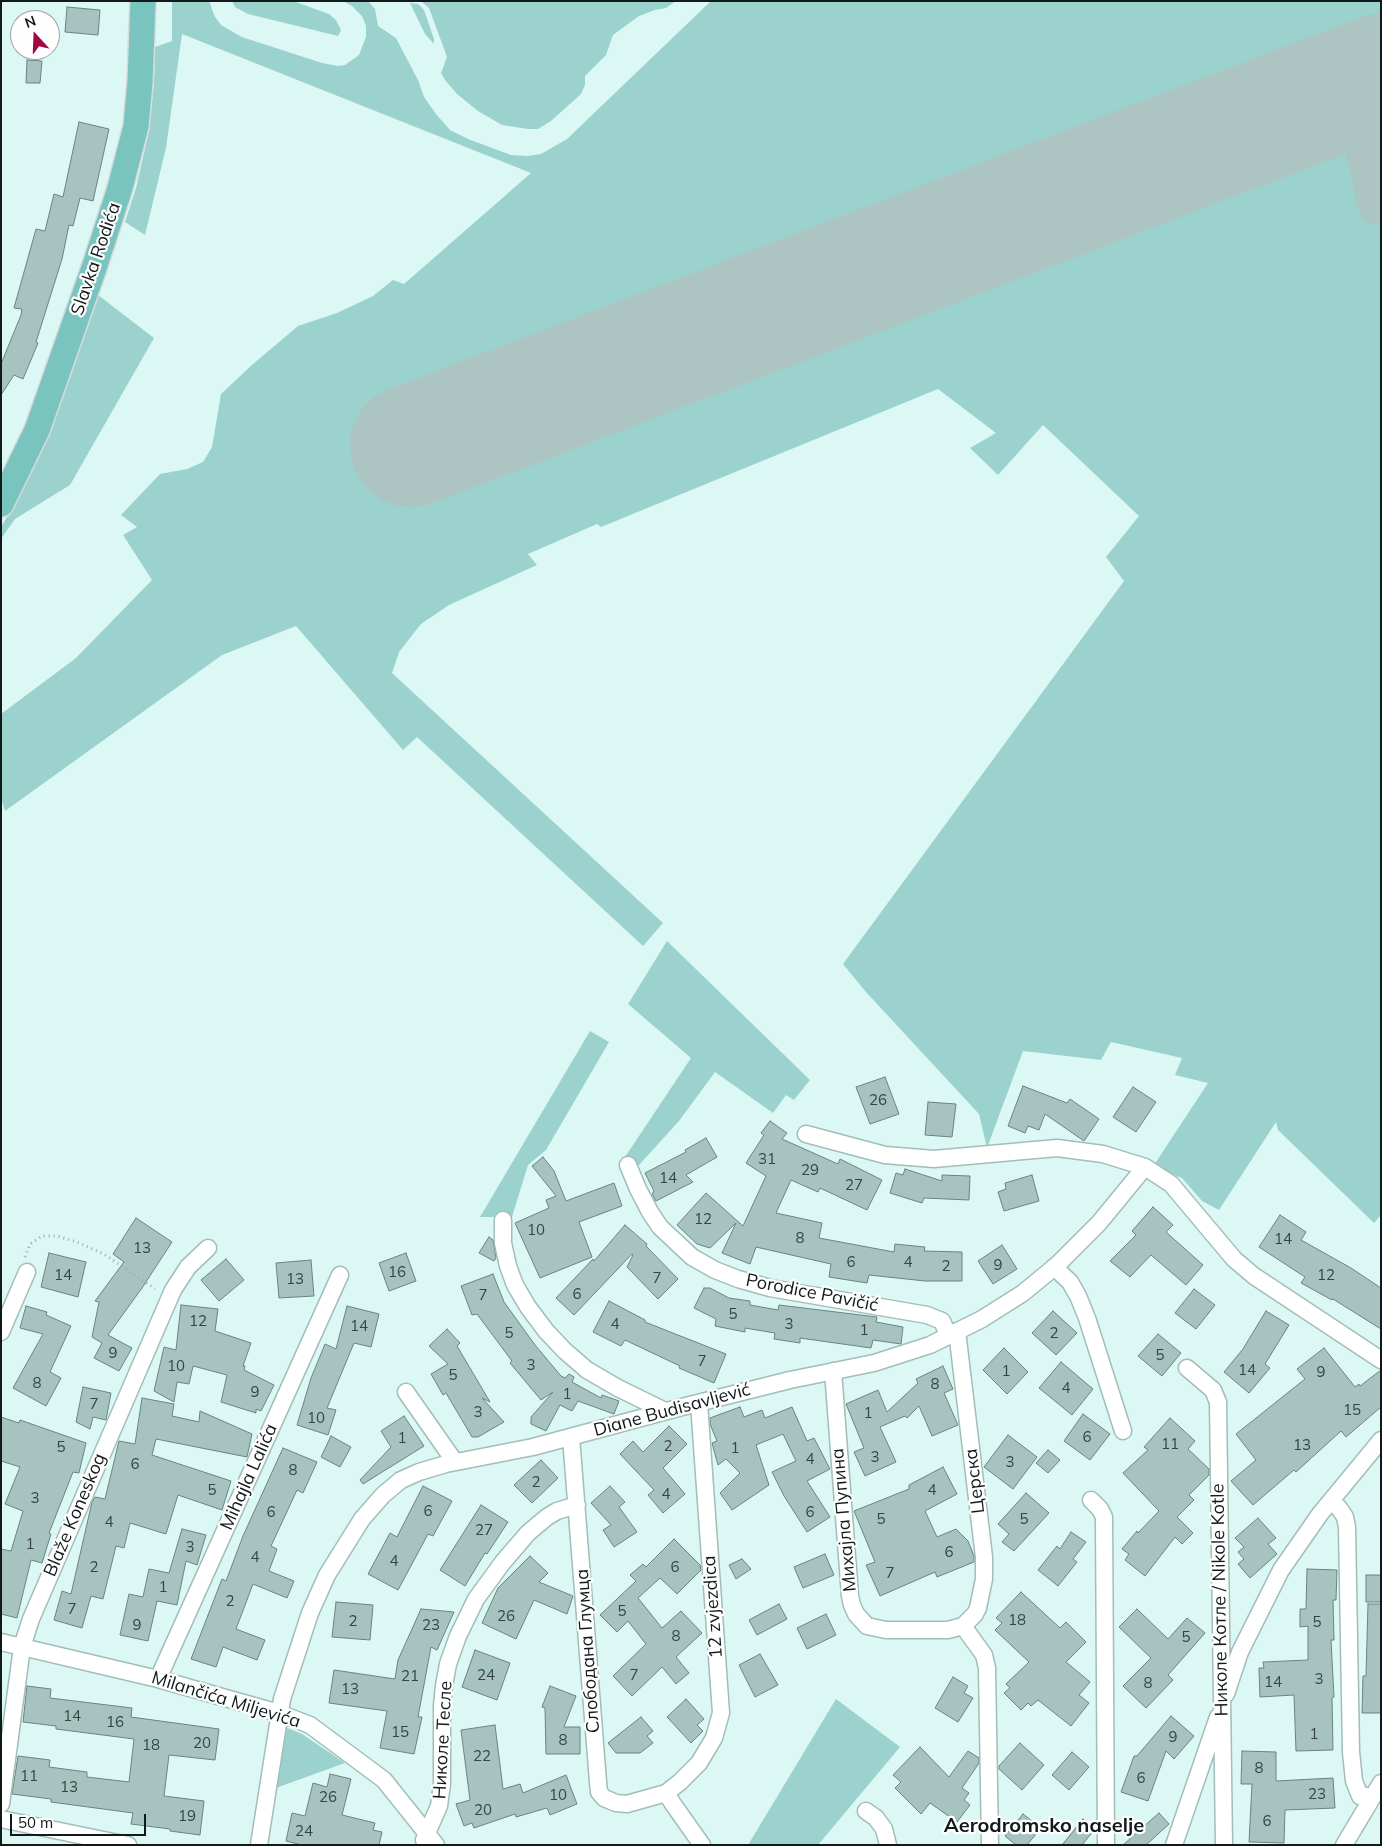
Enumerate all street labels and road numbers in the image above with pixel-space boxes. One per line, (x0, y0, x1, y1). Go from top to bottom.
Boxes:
street label: Slavka Rodića (67, 200, 125, 318)
street label: Porodice Pavičić (744, 1270, 880, 1316)
street label: Diane Budisavljević (591, 1379, 753, 1441)
street label: Mihajla Lalića (216, 1421, 282, 1533)
street label: Михајла Пупина (827, 1447, 861, 1593)
street label: Церска (960, 1447, 990, 1515)
street label: Blaže Koneskog (39, 1450, 111, 1580)
street label: Николе Котле / Nikole Kotle (1207, 1483, 1233, 1717)
street label: 12 zvjezdica (699, 1555, 727, 1659)
street label: Слободана Глумца (571, 1568, 605, 1734)
street label: Milančića Miljevića (149, 1667, 303, 1733)
street label: Николе Тесле (429, 1680, 457, 1800)

